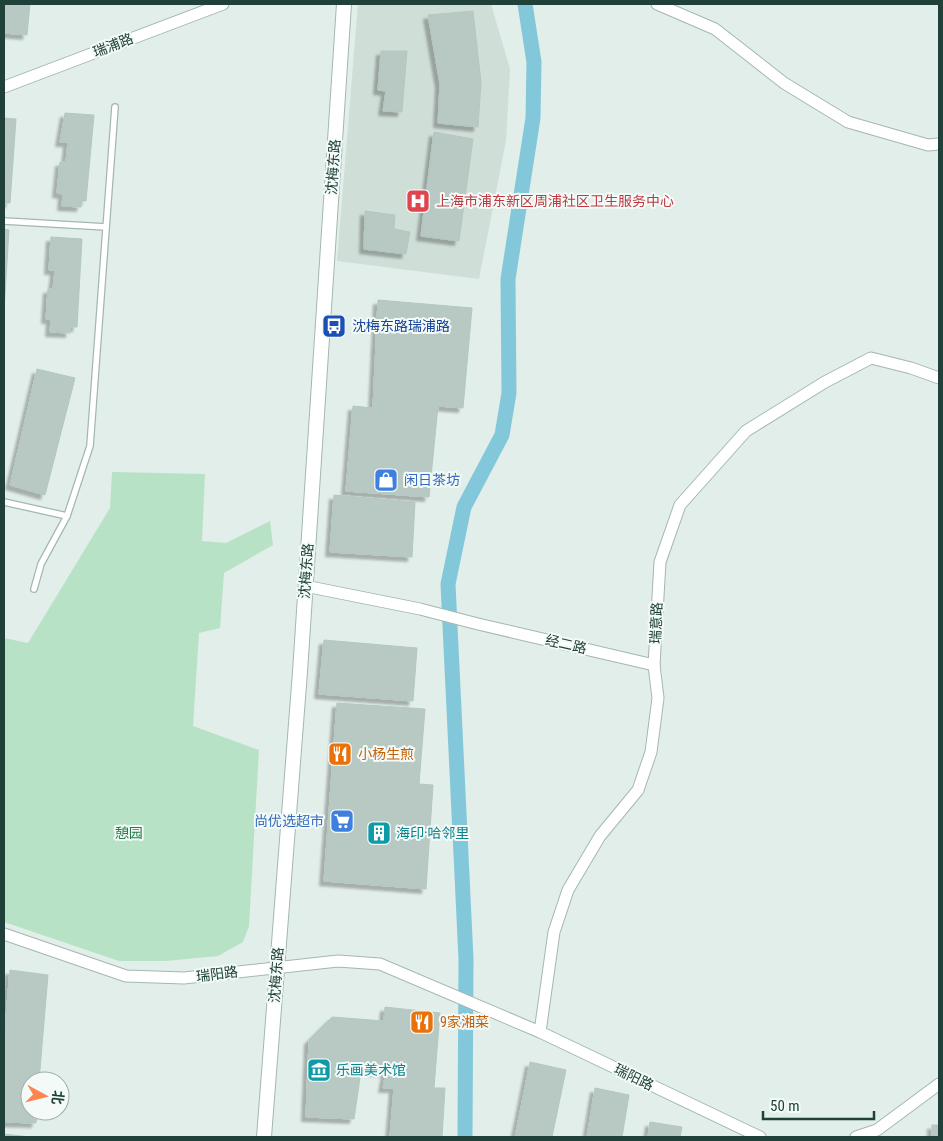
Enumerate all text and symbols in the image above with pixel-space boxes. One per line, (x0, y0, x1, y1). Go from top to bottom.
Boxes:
street label: 瑞浦路 (91, 30, 135, 60)
street label: 沈梅东路 (323, 139, 343, 195)
hospital icon: 上海市浦东新区周浦社区卫生服务中心 (405, 188, 431, 214)
place label: 上海市浦东新区周浦社区卫生服务中心 (436, 193, 674, 209)
bus stop icon: 沈梅东路瑞浦路 (321, 313, 347, 339)
place label: 沈梅东路瑞浦路 (352, 318, 450, 334)
shop icon: 闲日茶坊 (373, 467, 399, 493)
place label: 闲日茶坊 (404, 472, 460, 488)
street label: 沈梅东路 (296, 543, 316, 599)
street label: 瑞意路 (647, 602, 665, 644)
street label: 经二路 (544, 631, 588, 657)
restaurant icon: 小杨生煎 (327, 741, 353, 767)
place label: 小杨生煎 (358, 746, 414, 762)
supermarket icon: 尚优选超市 (329, 808, 355, 834)
place label: 尚优选超市 (254, 813, 324, 829)
building icon: 海印·哈邻里 (366, 820, 392, 846)
park label: 憩园 (115, 825, 143, 841)
place label: 海印·哈邻里 (396, 825, 469, 841)
street label: 沈梅东路 (266, 947, 286, 1003)
street label: 瑞阳路 (195, 964, 239, 984)
restaurant icon: 9家湘菜 (409, 1009, 435, 1035)
place label: 9家湘菜 (440, 1014, 489, 1030)
museum icon: 乐画美术馆 (306, 1057, 332, 1083)
street label: 瑞阳路 (612, 1061, 656, 1093)
place label: 乐画美术馆 (336, 1062, 406, 1078)
north arrow (20, 1071, 70, 1121)
scale bar (763, 1088, 874, 1120)
text: 北 (49, 1090, 67, 1106)
text: 50 m (770, 1097, 800, 1115)

